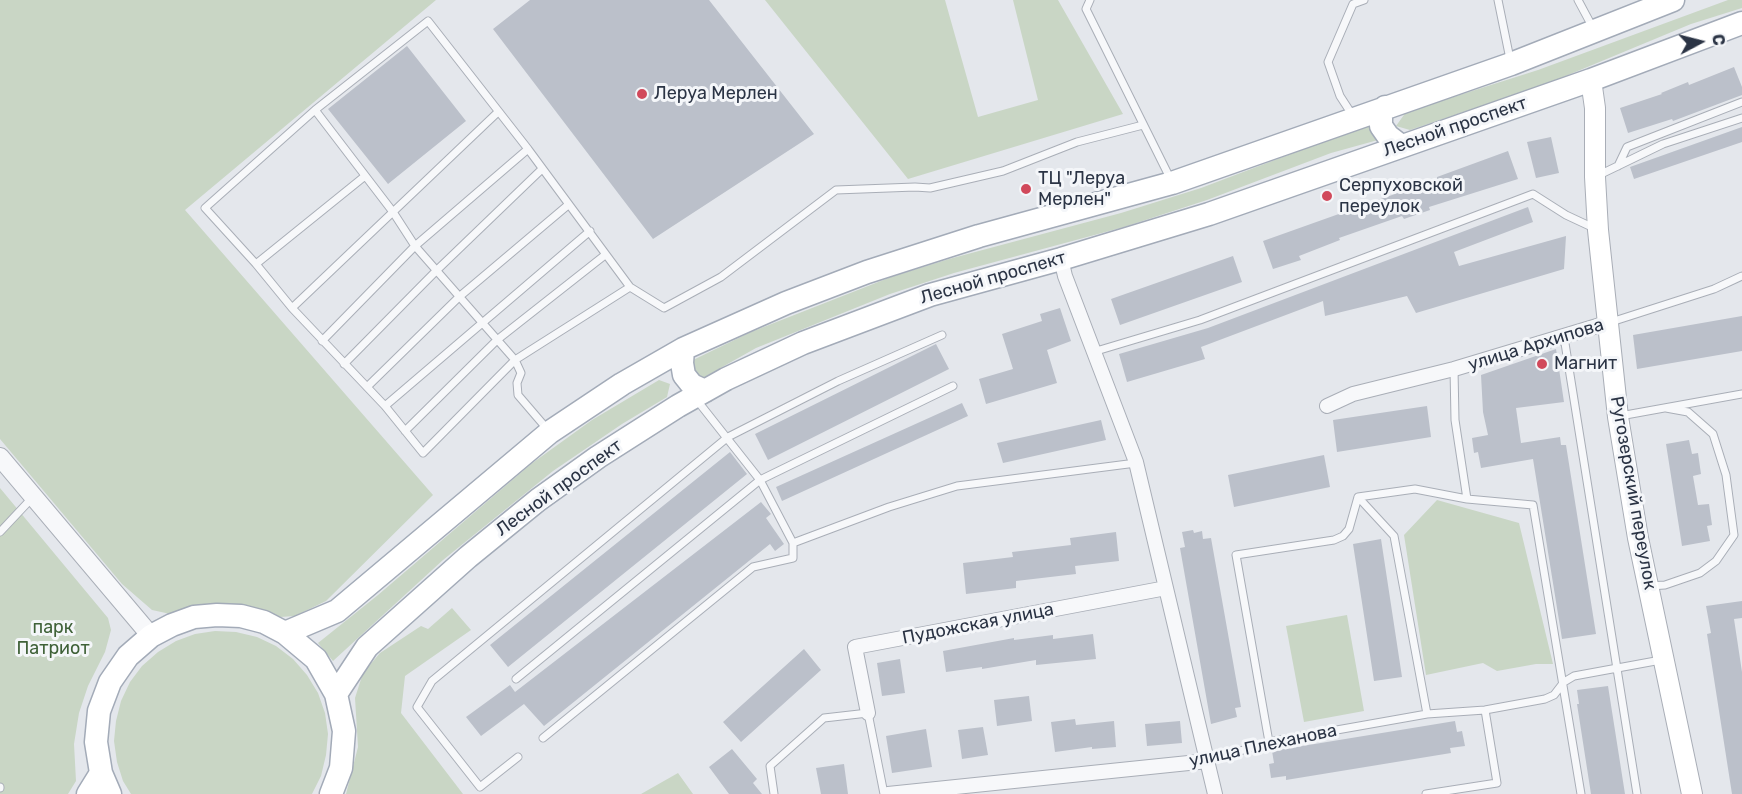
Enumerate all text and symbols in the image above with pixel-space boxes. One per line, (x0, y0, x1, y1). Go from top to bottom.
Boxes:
north arrow (1670, 12, 1730, 72)
text: С (1708, 33, 1728, 46)
place label: Леруа Мерлен (654, 83, 778, 105)
marker: Леруа Мерлен (635, 87, 649, 101)
street label: Лесной проспект (1380, 92, 1530, 162)
place label: ТЦ "Леруа Мерлен" (1038, 168, 1125, 210)
place label: Серпуховской переулок (1339, 175, 1463, 218)
marker: ТЦ "Леруа Мерлен" (1019, 182, 1033, 196)
marker: Серпуховской переулок (1320, 189, 1334, 203)
street label: Лесной проспект (918, 247, 1068, 309)
street label: улица Архипова (1466, 314, 1606, 376)
place label: Магнит (1554, 353, 1617, 375)
marker: Магнит (1535, 357, 1549, 371)
street label: Ругозерский переулок (1605, 395, 1661, 591)
street label: Лесной проспект (492, 435, 626, 541)
street label: Пудожская улица (900, 599, 1056, 649)
park label: парк Патриот (16, 617, 90, 660)
street label: улица Плеханова (1187, 720, 1339, 772)

